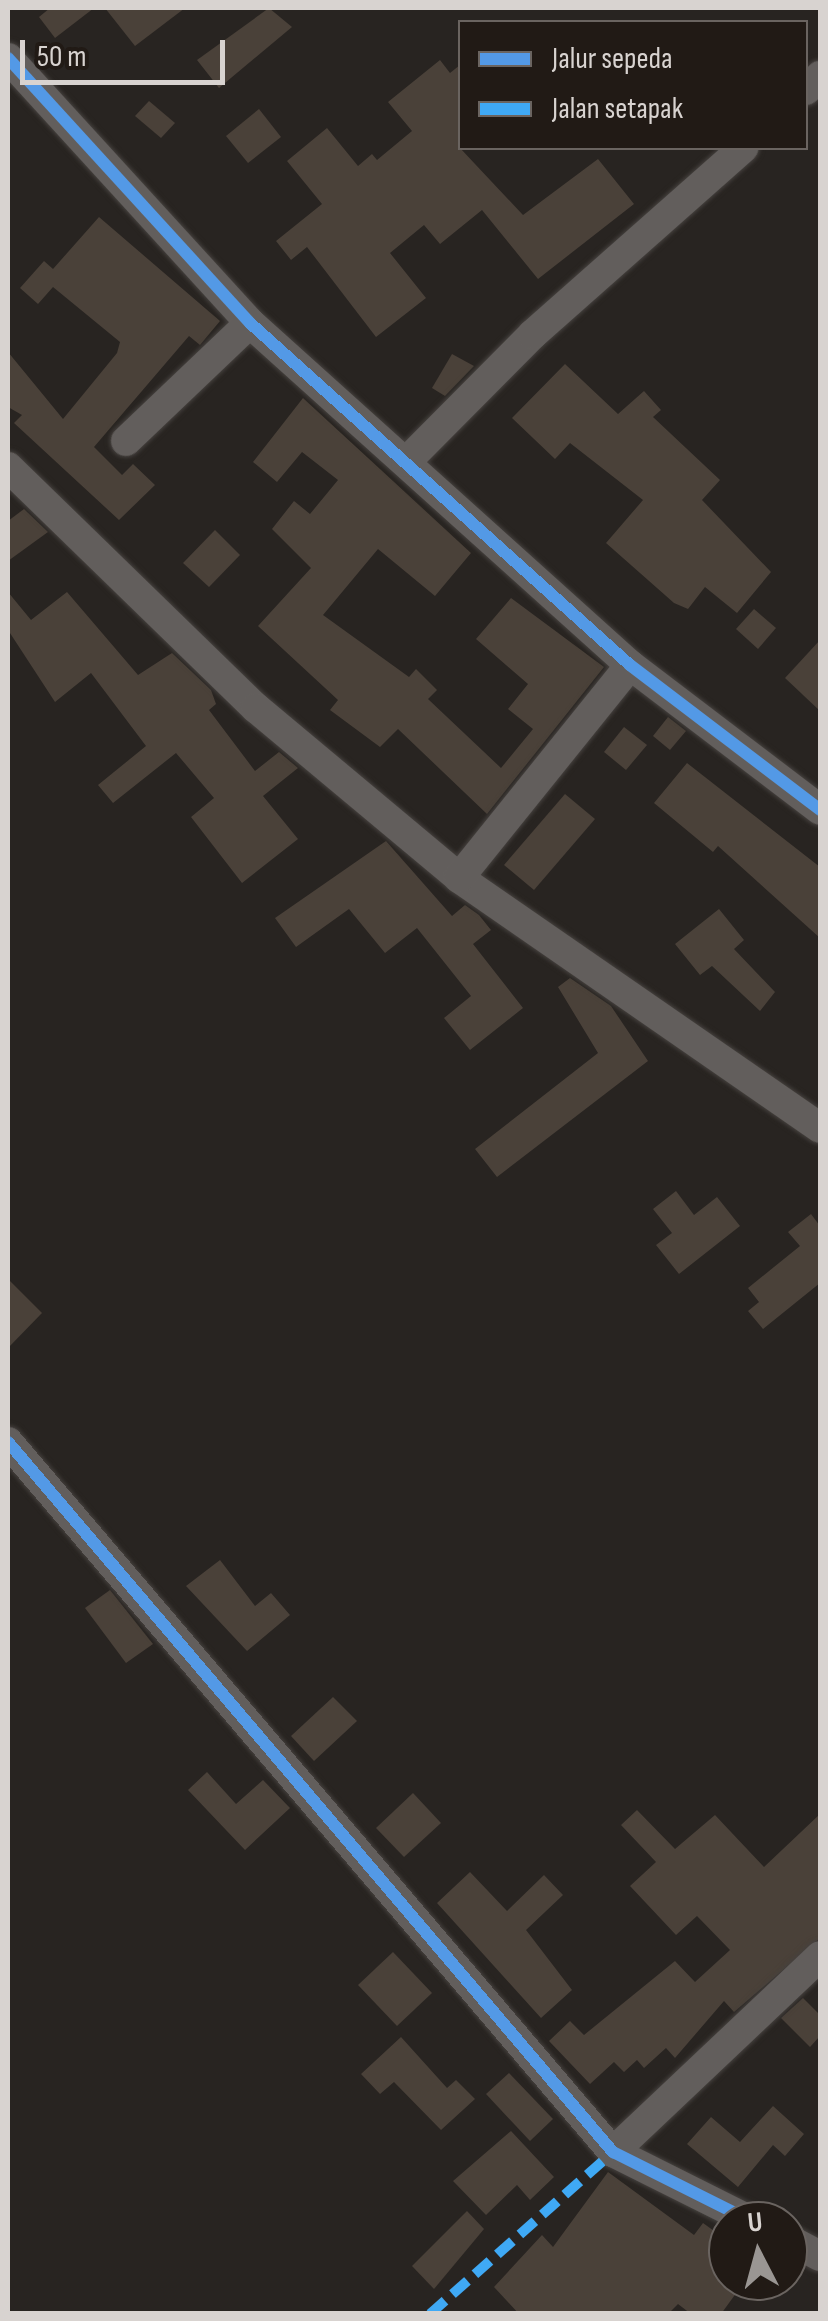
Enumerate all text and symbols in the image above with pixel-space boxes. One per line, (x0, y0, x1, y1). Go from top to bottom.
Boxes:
scale bar (25, 20, 230, 82)
legend (458, 20, 808, 150)
text: 50 m (37, 39, 86, 75)
text: Jalur sepeda (552, 41, 673, 77)
text: Jalan setapak (552, 91, 683, 127)
north arrow (708, 2201, 808, 2301)
text: U (746, 2205, 764, 2240)

